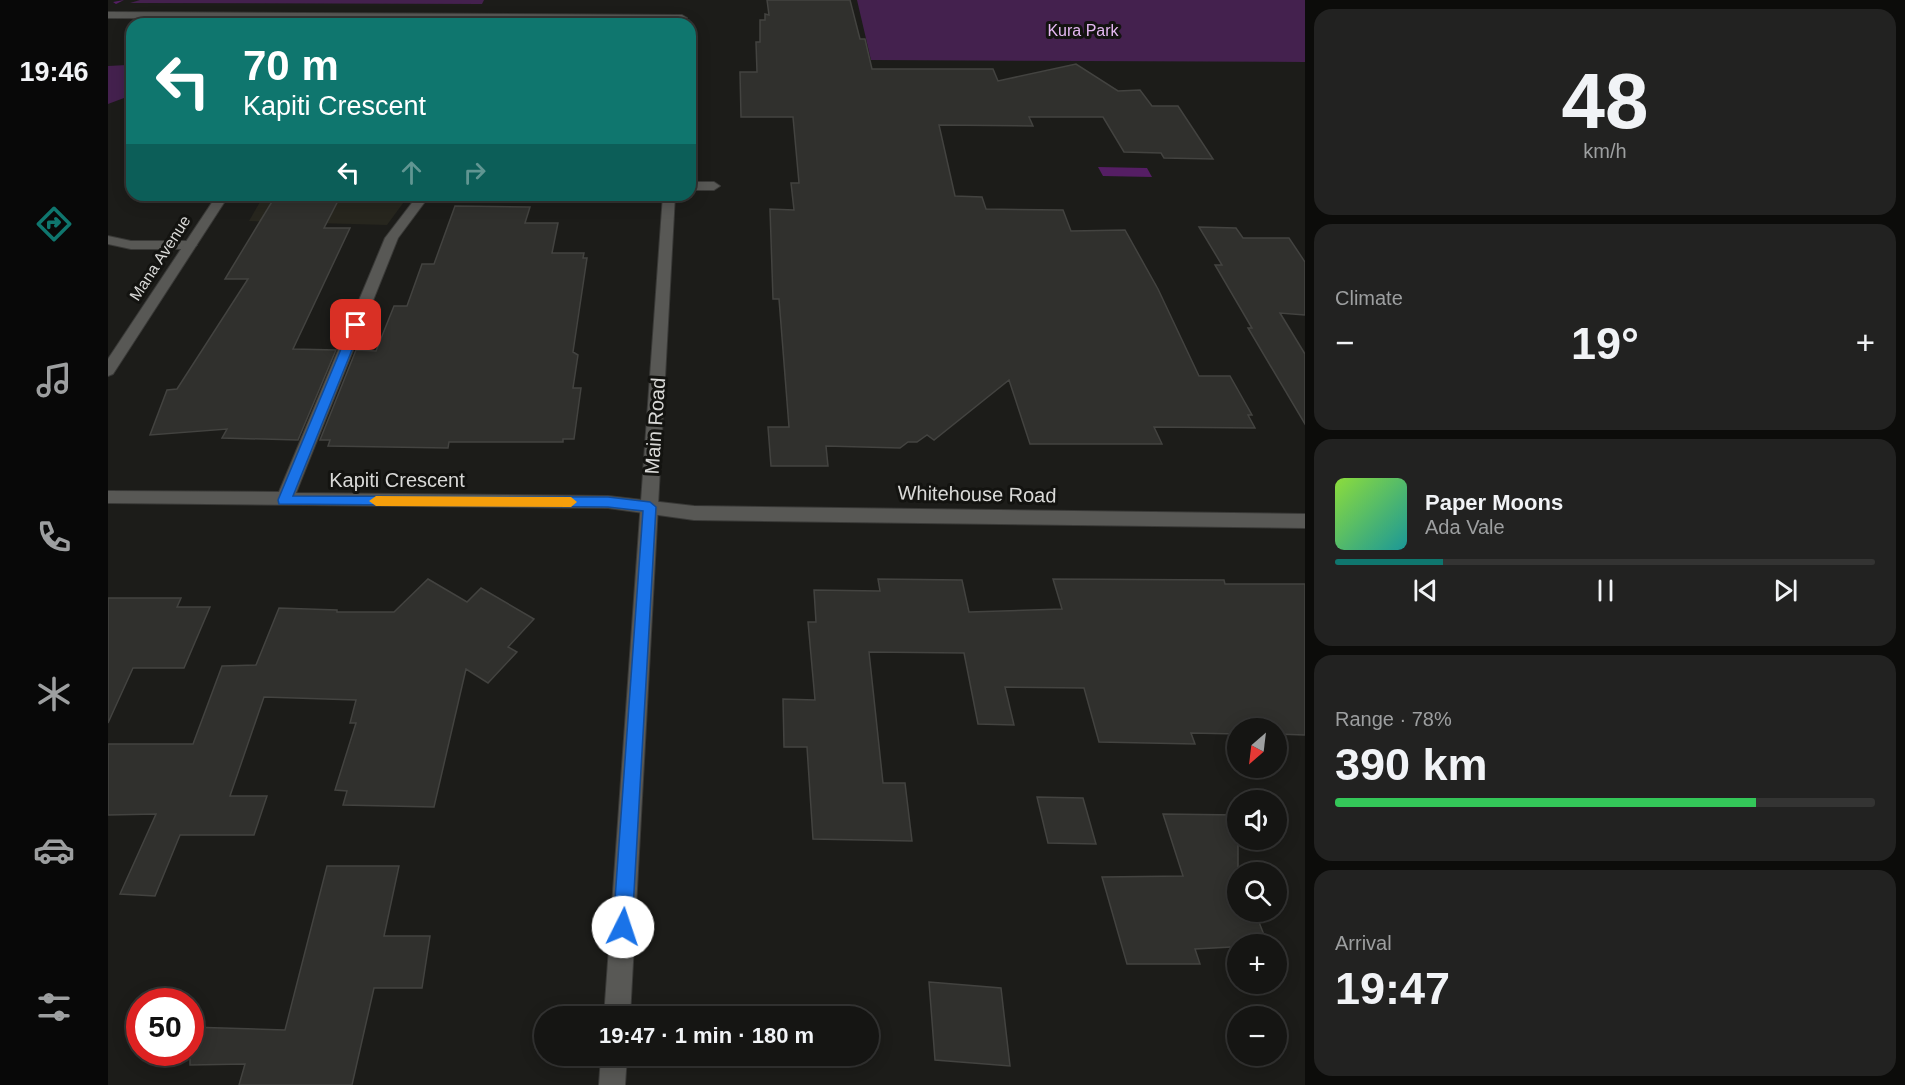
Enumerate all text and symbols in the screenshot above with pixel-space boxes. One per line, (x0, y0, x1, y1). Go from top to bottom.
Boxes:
park label: Kura Park (1047, 22, 1120, 39)
icon: left (144, 42, 222, 120)
text: 70 m (243, 42, 339, 89)
text: 19:46 (19, 57, 89, 87)
text: 48 (1562, 57, 1648, 145)
text: Kapiti Crescent (243, 91, 426, 121)
text: km/h (1583, 140, 1627, 162)
icon: left (332, 156, 365, 189)
icon: ahead (395, 156, 428, 189)
icon: right (458, 156, 491, 189)
icon: directions (33, 203, 75, 245)
street label: Mana Avenue (126, 212, 194, 304)
text: Climate (1335, 287, 1403, 309)
pin (330, 299, 381, 350)
icon: arrive (339, 308, 372, 341)
text: 19° (1571, 318, 1639, 369)
text: − (1335, 324, 1354, 361)
text: + (1856, 324, 1875, 361)
icon: music (33, 359, 75, 401)
street label: Main Road (641, 377, 669, 475)
street label: Kapiti Crescent (329, 469, 465, 491)
street label: Whitehouse Road (897, 482, 1057, 506)
text: Paper Moons (1425, 490, 1563, 515)
icon: phone (33, 516, 75, 558)
text: Ada Vale (1425, 516, 1505, 538)
icon: previous (1409, 574, 1442, 607)
icon: pause (1589, 574, 1622, 607)
icon: next (1769, 574, 1802, 607)
icon: climate (33, 673, 75, 715)
text: Range · 78% (1335, 708, 1452, 730)
north arrow (1227, 718, 1287, 778)
map controls (1227, 718, 1287, 1066)
text: 390 km (1335, 739, 1488, 790)
button: sound (1227, 790, 1287, 850)
icon: car (33, 829, 75, 871)
button: search (1227, 862, 1287, 922)
position arrow (591, 895, 655, 959)
text: Arrival (1335, 932, 1392, 954)
button: + (1227, 934, 1287, 994)
text: 19:47 (1335, 963, 1450, 1014)
icon: filters (33, 986, 75, 1028)
speed limit sign: 50 (126, 988, 204, 1066)
button: − (1227, 1006, 1287, 1066)
text: 19:47 · 1 min · 180 m (599, 1023, 814, 1048)

